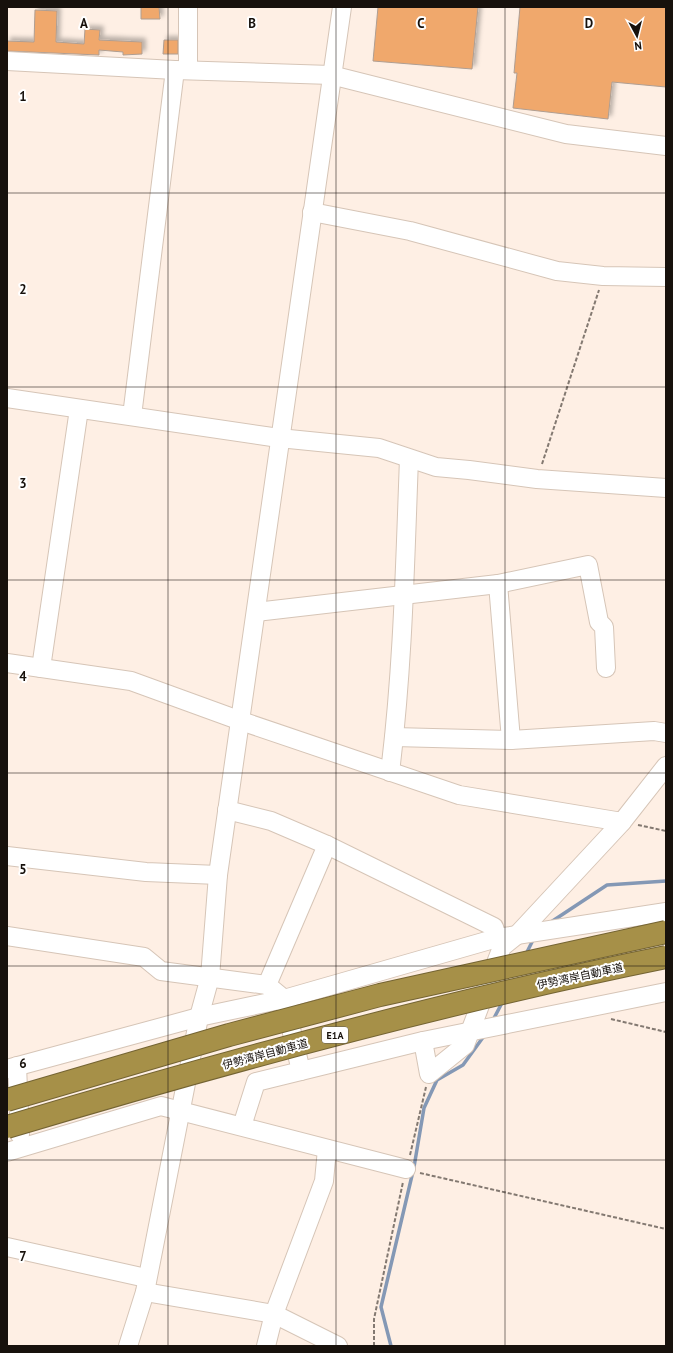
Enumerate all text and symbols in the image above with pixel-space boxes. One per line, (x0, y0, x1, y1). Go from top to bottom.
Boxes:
text: A (80, 15, 88, 32)
text: B (248, 15, 256, 32)
text: C (417, 15, 425, 32)
text: D (585, 15, 593, 32)
north arrow (617, 16, 657, 56)
text: N (634, 39, 643, 53)
text: 1 (19, 88, 27, 105)
text: 2 (19, 281, 27, 298)
text: 3 (19, 475, 27, 492)
text: 4 (19, 668, 27, 685)
text: 5 (19, 861, 27, 878)
street label: 伊勢湾岸自動車道 (536, 960, 624, 992)
road number: E1A (322, 1027, 348, 1043)
street label: 伊勢湾岸自動車道 (221, 1036, 309, 1072)
text: 6 (19, 1055, 27, 1072)
text: 7 (19, 1248, 27, 1265)

